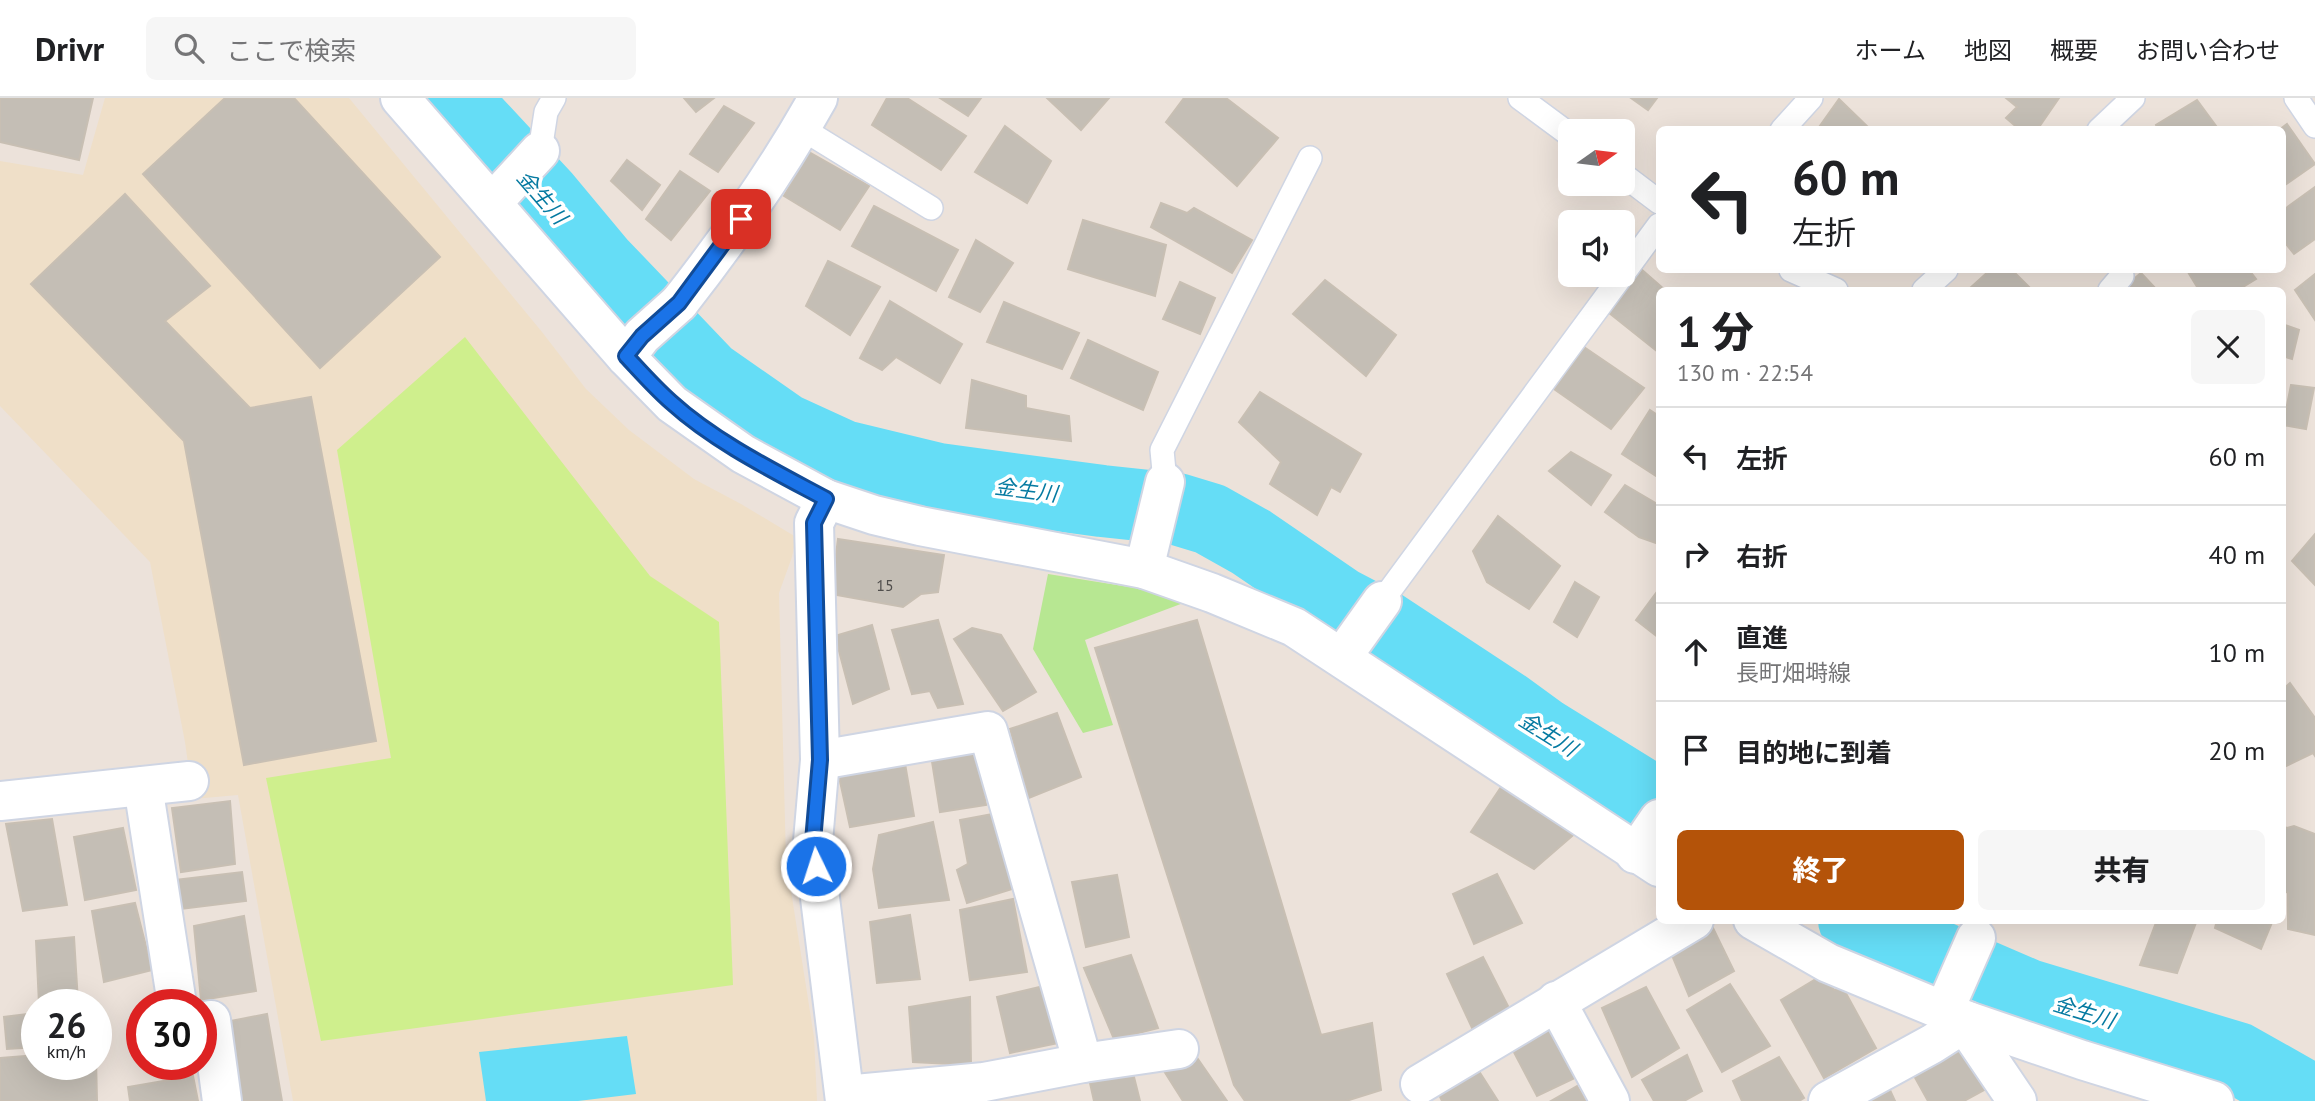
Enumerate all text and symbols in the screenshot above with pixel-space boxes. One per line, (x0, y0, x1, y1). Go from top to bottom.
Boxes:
search box (146, 17, 636, 80)
text: Drivr (35, 27, 104, 70)
icon: search (170, 29, 208, 67)
text: ここで検索 (226, 34, 356, 67)
text: ホーム (1855, 35, 1926, 66)
text: 地図 (1964, 35, 2012, 66)
text: 概要 (2050, 35, 2098, 66)
text: お問い合わせ (2136, 35, 2280, 66)
north arrow (1558, 119, 1634, 196)
map controls (1558, 119, 1635, 287)
text: 60 m (1792, 145, 1899, 209)
icon: left (1677, 154, 1768, 245)
water label: 金生川 (511, 164, 574, 231)
pin (711, 189, 771, 249)
icon: arrive (722, 200, 760, 238)
button: sound (1558, 210, 1635, 287)
text: 左折 (1792, 211, 1856, 253)
text: 1 分 (1677, 304, 1753, 359)
button: close (2191, 310, 2265, 384)
text: 130 m · 22:54 (1677, 358, 1813, 387)
icon: left (1677, 437, 1715, 475)
text: 60 m (2209, 440, 2265, 473)
text: 左折 (1736, 442, 1788, 475)
water label: 金生川 (993, 473, 1061, 507)
icon: right (1677, 535, 1715, 573)
text: 40 m (2209, 538, 2265, 571)
text: 右折 (1736, 540, 1788, 573)
house number: 15 (876, 575, 894, 595)
text: 直進 (1736, 621, 1788, 654)
icon: ahead (1677, 633, 1715, 671)
text: 10 m (2209, 636, 2265, 669)
text: 長町畑塒線 (1736, 658, 1851, 687)
water label: 金生川 (1514, 706, 1584, 763)
icon: arrive (1677, 731, 1715, 769)
text: 20 m (2209, 734, 2265, 767)
text: 目的地に到着 (1736, 736, 1892, 769)
position arrow (779, 829, 853, 903)
button: 終了 (1677, 830, 1964, 910)
button: 共有 (1978, 830, 2265, 910)
speed limit sign: 30 (126, 989, 217, 1080)
water label: 金生川 (2050, 990, 2120, 1035)
text: 26 (47, 1002, 86, 1048)
text: km/h (47, 1040, 86, 1063)

